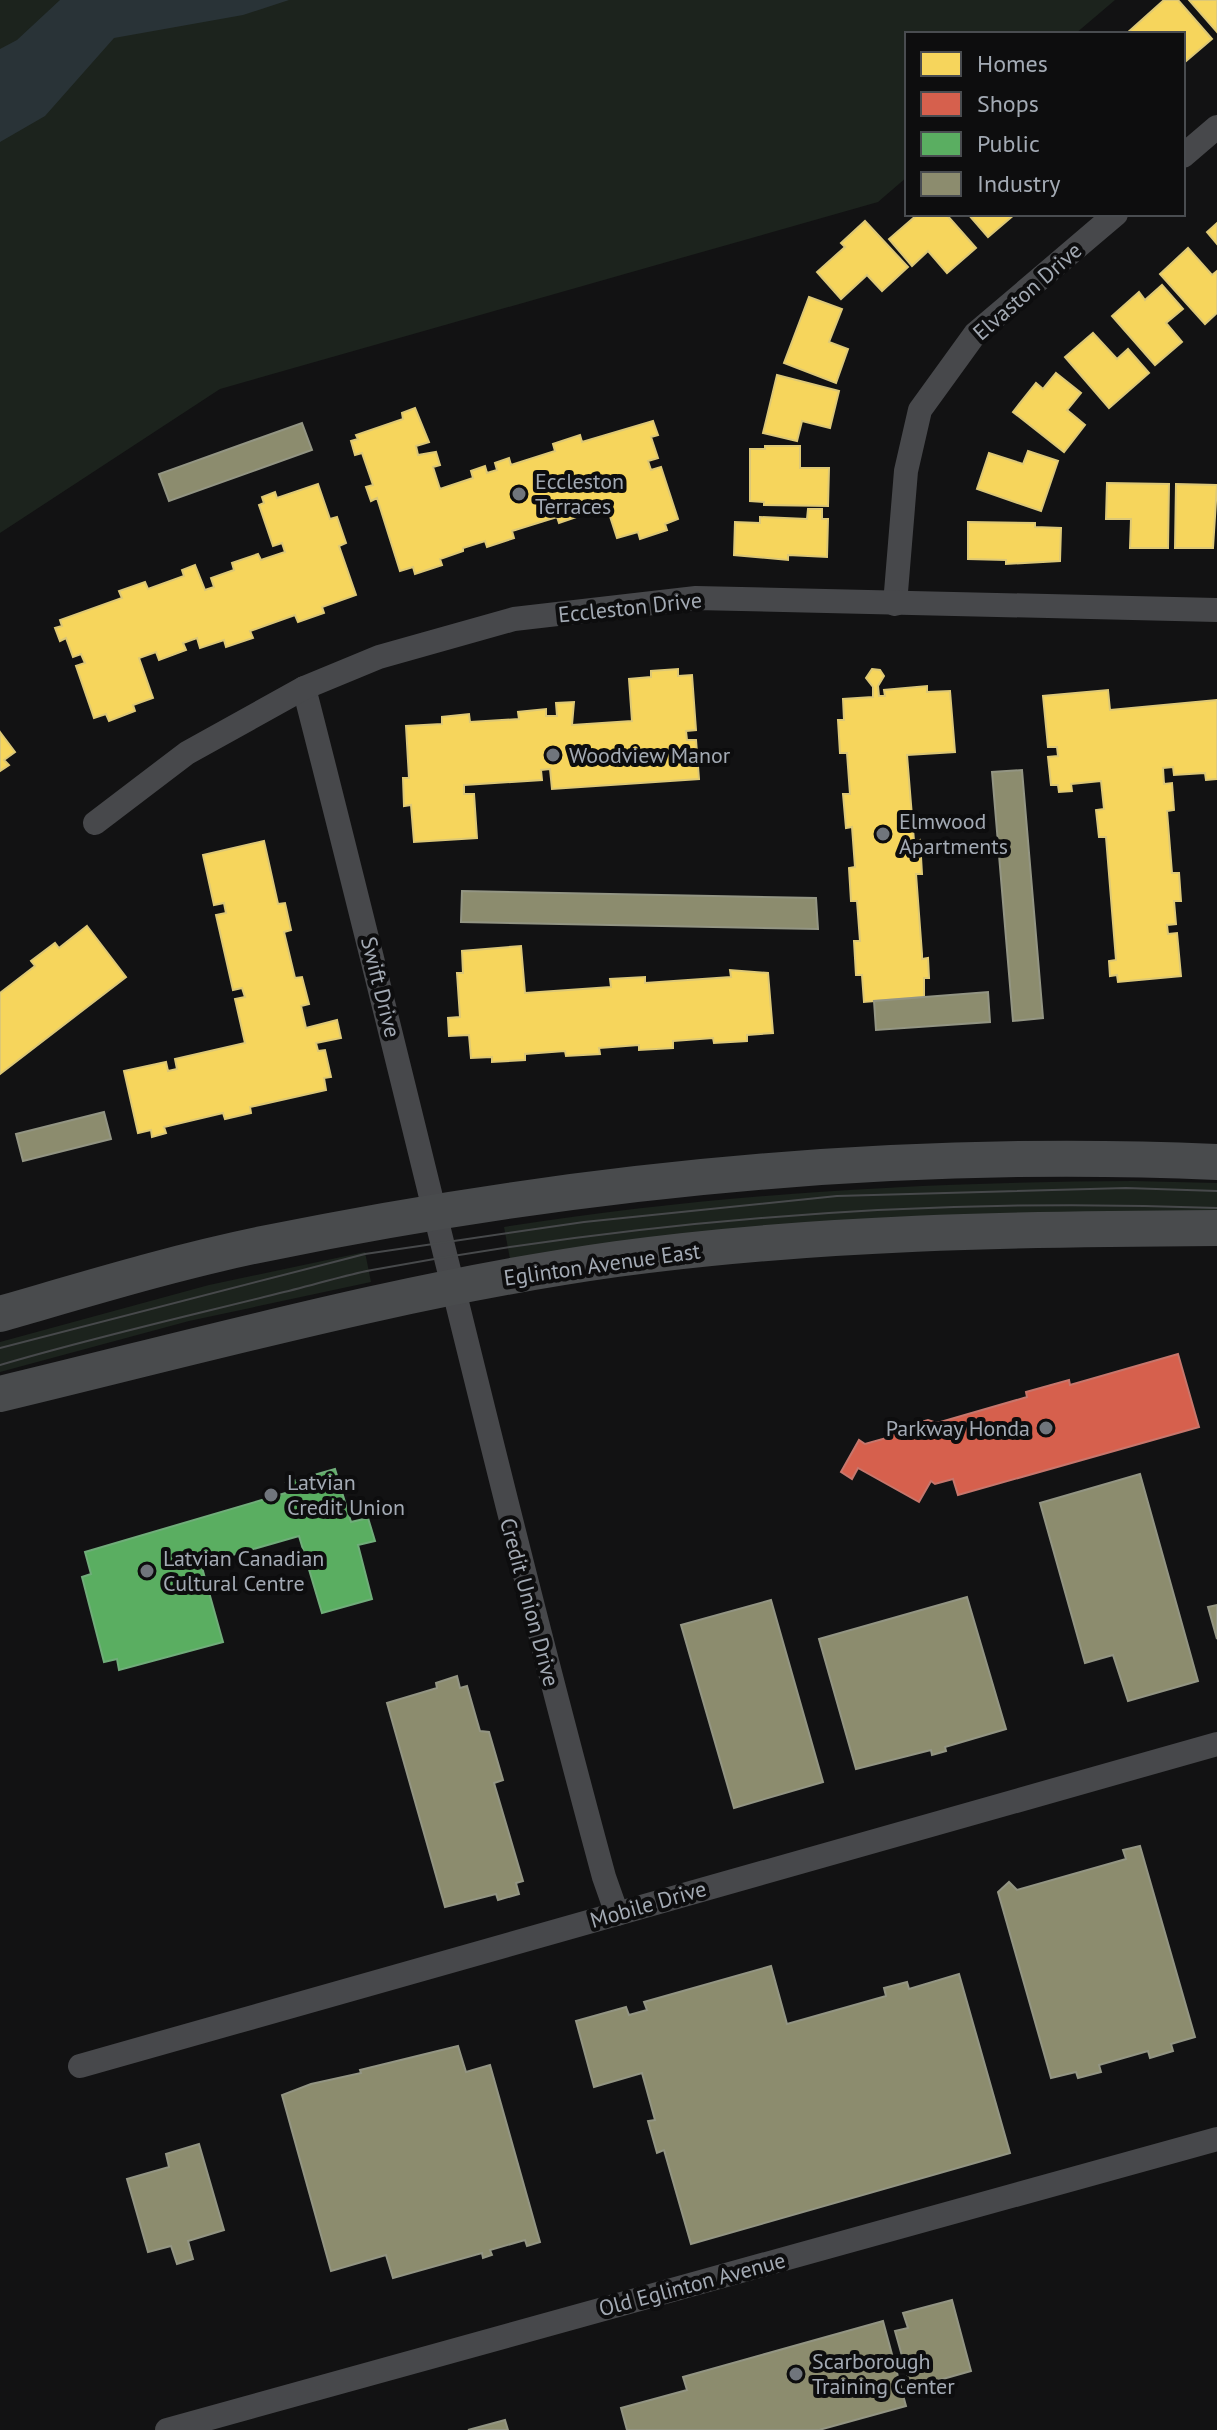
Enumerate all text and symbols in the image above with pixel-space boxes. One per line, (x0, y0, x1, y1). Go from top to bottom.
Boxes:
legend (905, 32, 1185, 216)
text: Homes (977, 48, 1048, 79)
text: Shops (977, 88, 1039, 119)
text: Public (977, 128, 1040, 159)
text: Industry (977, 168, 1061, 199)
street label: Elvaston Drive (967, 236, 1087, 346)
place label: Eccleston Terraces (535, 467, 624, 520)
marker: Eccleston Terraces (510, 485, 528, 503)
street label: Eccleston Drive (557, 586, 703, 628)
place label: Woodview Manor (569, 741, 731, 769)
marker: Woodview Manor (544, 746, 562, 764)
place label: Elmwood Apartments (899, 807, 1008, 860)
marker: Elmwood Apartments (874, 825, 892, 843)
street label: Swift Drive (355, 934, 407, 1040)
street label: Eglinton Avenue East (502, 1236, 703, 1292)
place label: Parkway Honda (886, 1414, 1030, 1442)
marker: Parkway Honda (1037, 1419, 1055, 1437)
place label: Latvian Credit Union (287, 1468, 405, 1521)
marker: Latvian Credit Union (262, 1486, 280, 1504)
street label: Credit Union Drive (494, 1515, 566, 1689)
place label: Latvian Canadian Cultural Centre (163, 1544, 324, 1597)
marker: Latvian Canadian Cultural Centre (138, 1562, 156, 1580)
street label: Mobile Drive (587, 1874, 709, 1934)
street label: Old Eglinton Avenue (596, 2246, 788, 2322)
place label: Scarborough Training Center (812, 2347, 955, 2400)
marker: Scarborough Training Center (787, 2365, 805, 2383)

